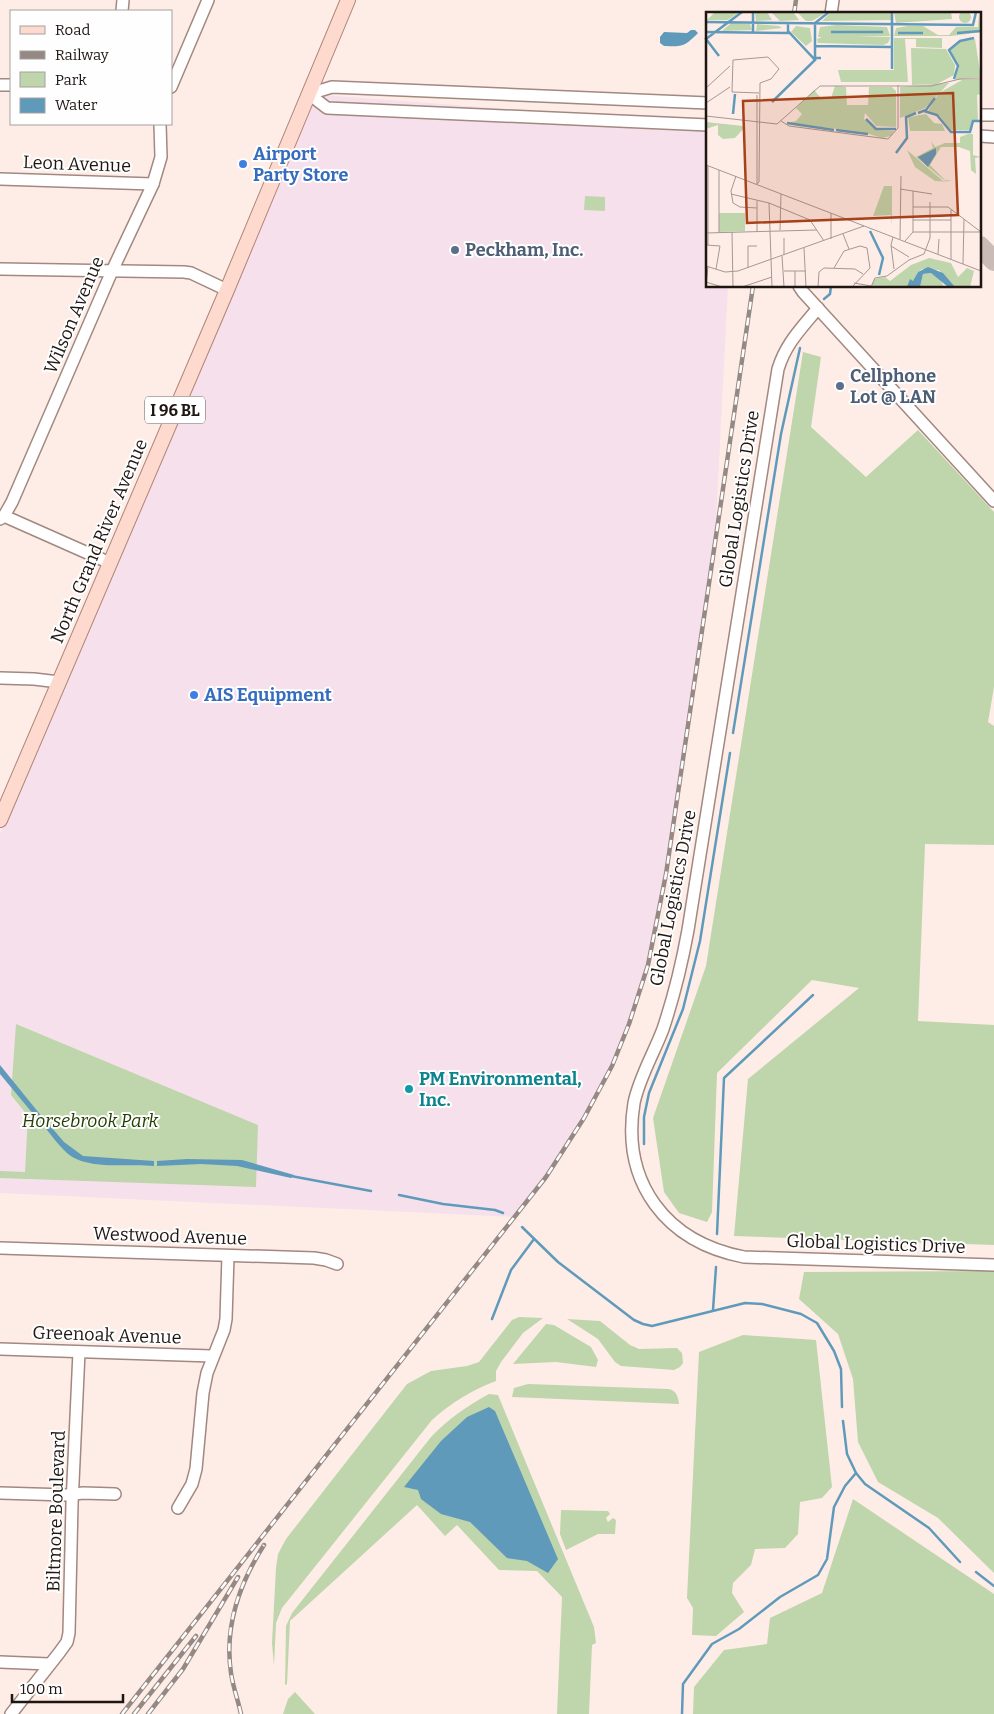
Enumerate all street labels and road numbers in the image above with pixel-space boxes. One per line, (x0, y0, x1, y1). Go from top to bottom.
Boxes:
street label: Leon Avenue (23, 151, 131, 177)
street label: Wilson Avenue (39, 253, 109, 377)
road number: I 96 BL (145, 396, 205, 424)
street label: Global Logistics Drive (714, 409, 764, 589)
street label: North Grand River Avenue (46, 435, 152, 647)
street label: Global Logistics Drive (645, 808, 701, 988)
street label: Westwood Avenue (93, 1222, 247, 1250)
street label: Global Logistics Drive (786, 1230, 966, 1258)
street label: Greenoak Avenue (32, 1321, 182, 1349)
street label: Biltmore Boulevard (42, 1430, 70, 1592)

